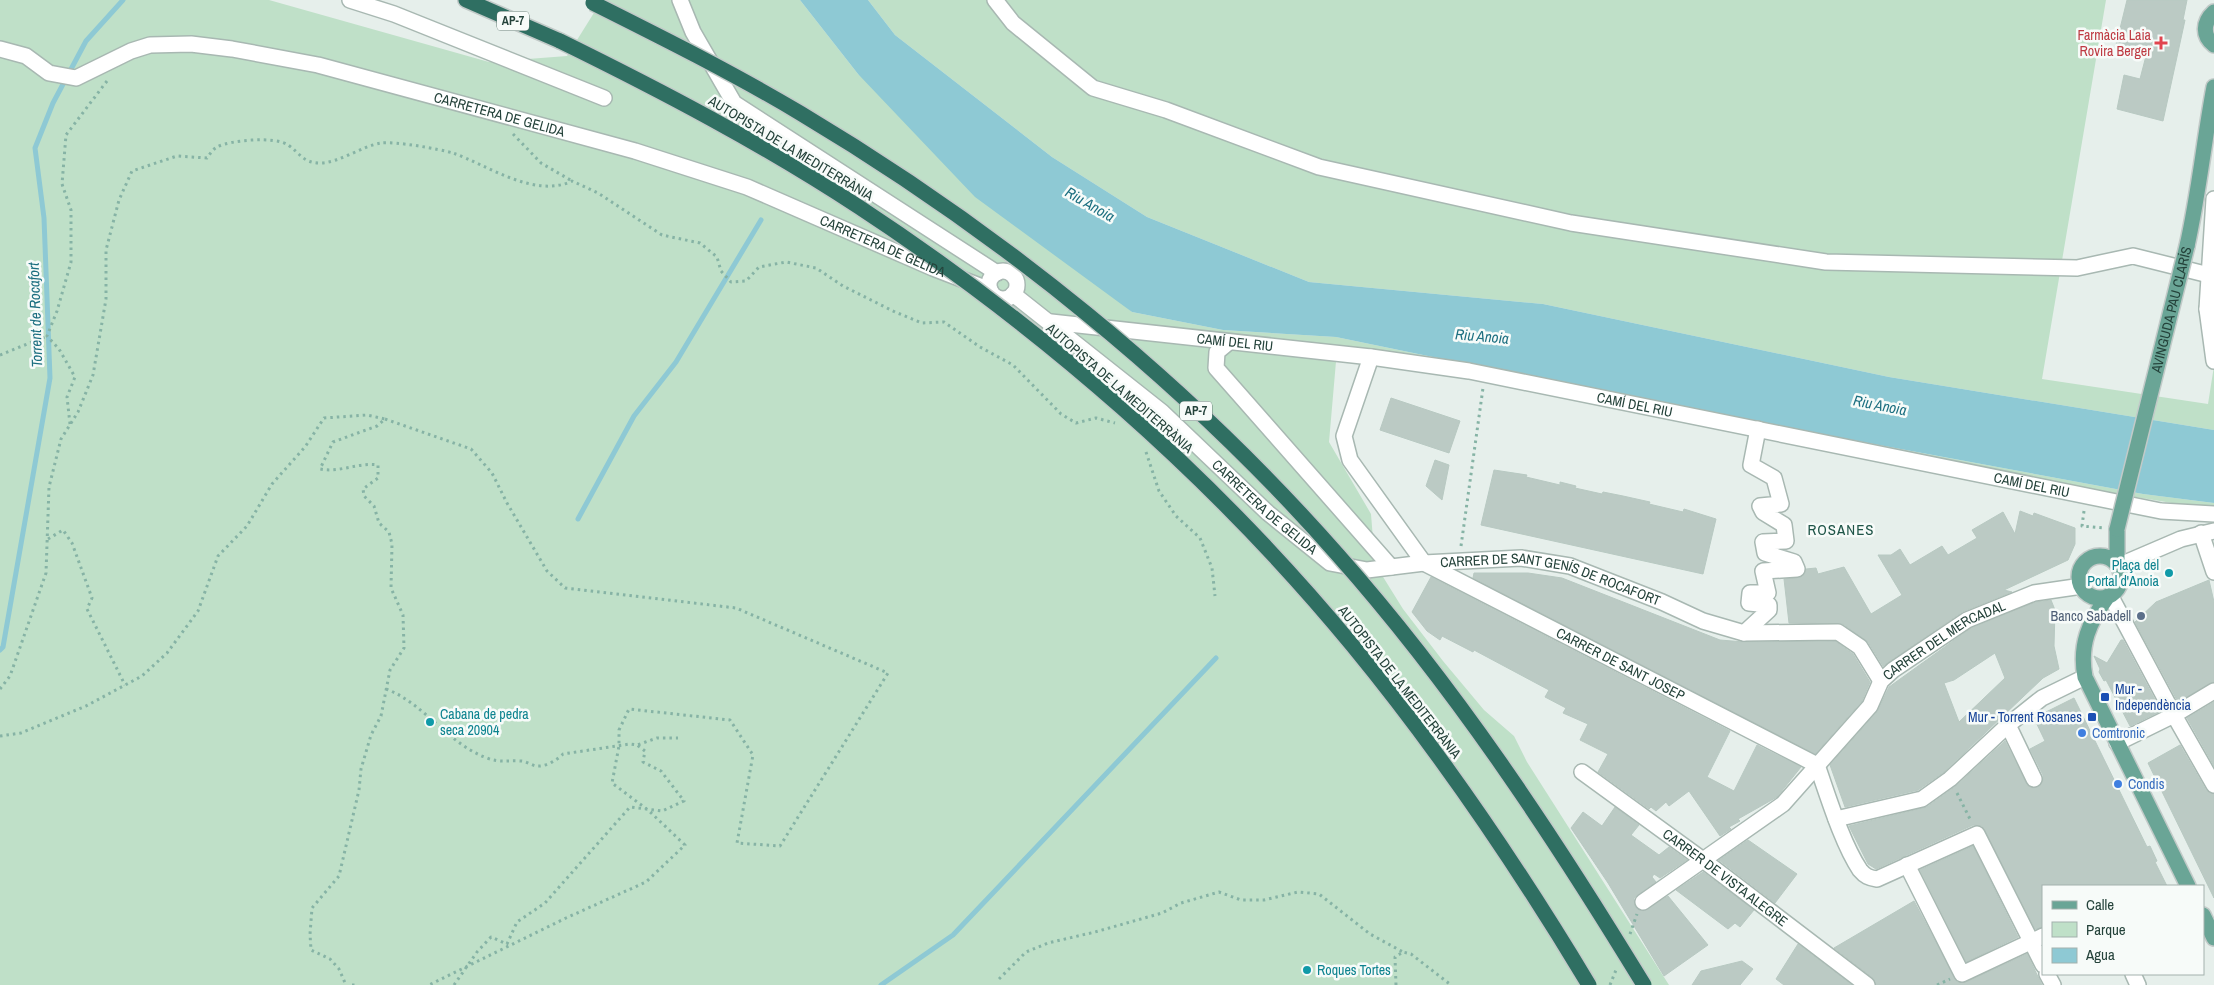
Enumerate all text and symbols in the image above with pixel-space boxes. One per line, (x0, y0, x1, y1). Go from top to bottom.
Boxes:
road number: AP-7 (497, 12, 529, 30)
place label: Farmàcia Laia Rovira Berger (2078, 26, 2152, 60)
marker: Farmàcia Laia Rovira Berger (2155, 37, 2167, 49)
street label: CARRETERA DE GELIDA (432, 88, 567, 141)
street label: AUTOPISTA DE LA MEDITERRÀNIA (704, 91, 877, 205)
water label: Riu Anoia (1061, 181, 1119, 227)
street label: CARRETERA DE GELIDA (817, 211, 948, 281)
street label: AVINGUDA PAU CLARÍS (2147, 244, 2196, 376)
water label: Torrent de Rocafort (23, 262, 47, 368)
street label: AUTOPISTA DE LA MEDITERRÀNIA (1042, 319, 1198, 457)
water label: Riu Anoia (1454, 323, 1510, 349)
street label: CAMÍ DEL RIU (1196, 329, 1274, 355)
street label: CAMÍ DEL RIU (1595, 388, 1674, 421)
water label: Riu Anoia (1852, 390, 1909, 420)
road number: AP-7 (1180, 402, 1212, 421)
street label: CARRETERA DE GELIDA (1208, 456, 1321, 558)
street label: CAMÍ DEL RIU (1992, 468, 2071, 501)
district label: ROSANES (1807, 519, 1875, 540)
street label: CARRER DE SANT GENÍS DE ROCAFORT (1440, 549, 1663, 610)
place label: Plaça del Portal d'Anoia (2087, 556, 2160, 590)
marker: Plaça del Portal d'Anoia (2163, 567, 2175, 579)
street label: CARRER DEL MERCADAL (1879, 596, 2009, 684)
street label: AUTOPISTA DE LA MEDITERRÀNIA (1334, 601, 1466, 762)
place label: Banco Sabadell (2051, 607, 2131, 625)
marker: Banco Sabadell (2135, 610, 2147, 622)
street label: CARRER DE SANT JOSEP (1553, 623, 1688, 705)
place label: Mur - Independència (2115, 680, 2192, 714)
marker: Mur - Independència (2099, 691, 2111, 703)
place label: Cabana de pedra seca 20904 (440, 705, 529, 739)
place label: Mur - Torrent Rosanes (1968, 708, 2082, 726)
marker: Mur - Torrent Rosanes (2086, 711, 2098, 723)
marker: Cabana de pedra seca 20904 (424, 716, 436, 728)
place label: Comtronic (2092, 724, 2145, 742)
marker: Comtronic (2076, 727, 2088, 739)
place label: Condis (2128, 775, 2165, 793)
marker: Condis (2112, 778, 2124, 790)
street label: CARRER DE VISTA ALEGRE (1659, 825, 1791, 930)
legend (2042, 885, 2204, 975)
text: Calle (2086, 894, 2114, 915)
text: Parque (2086, 919, 2126, 940)
text: Agua (2085, 944, 2115, 965)
place label: Roques Tortes (1317, 961, 1391, 979)
marker: Roques Tortes (1301, 964, 1313, 976)

